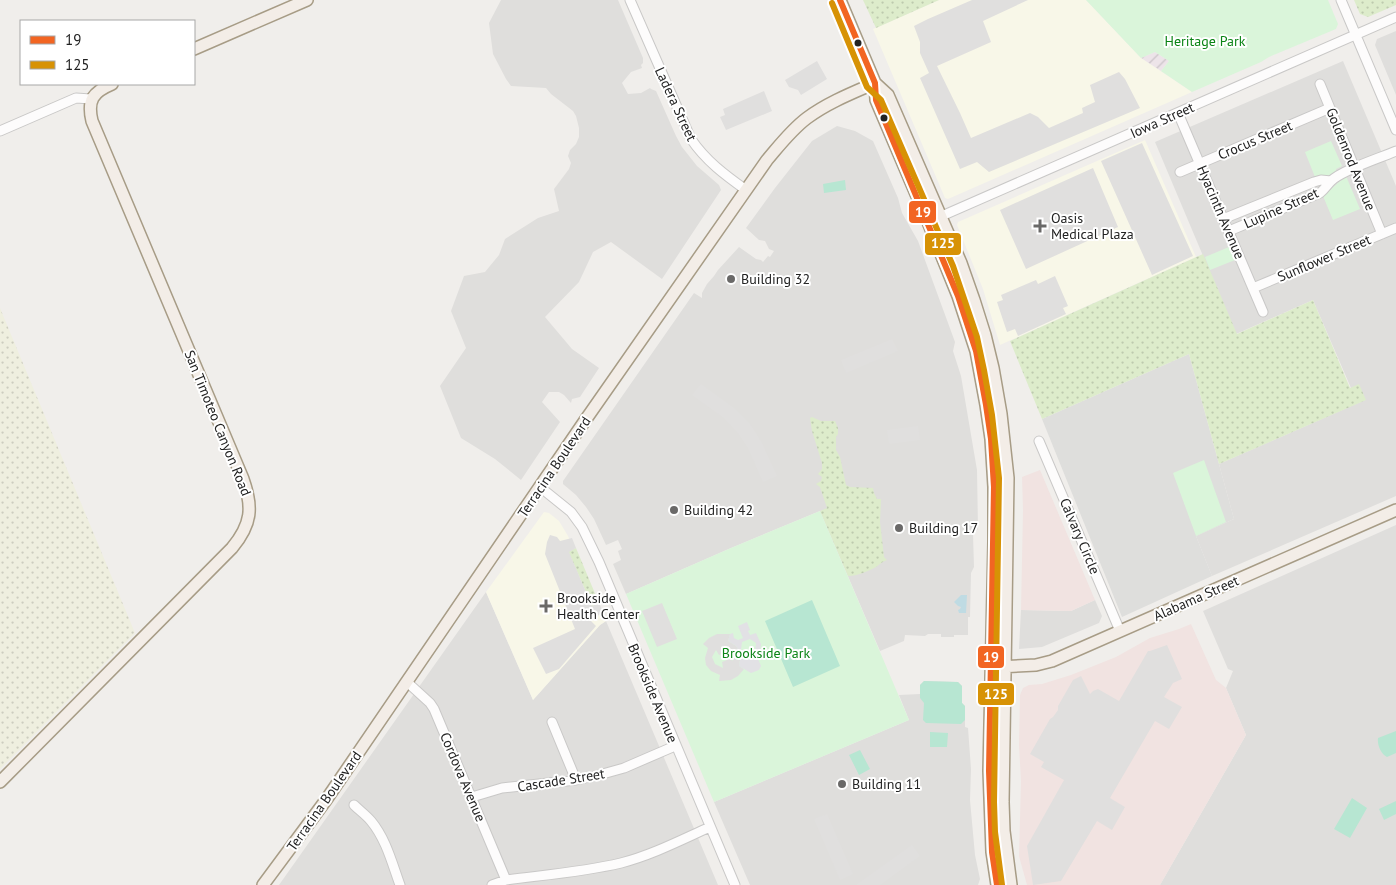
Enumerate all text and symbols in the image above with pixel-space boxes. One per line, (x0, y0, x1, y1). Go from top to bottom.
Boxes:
legend (20, 20, 195, 85)
text: 19 (65, 30, 81, 49)
park label: Heritage Park (1165, 32, 1246, 50)
unlabelled marker (853, 38, 863, 48)
text: 125 (65, 55, 90, 74)
street label: Ladera Street (651, 64, 701, 144)
street label: Iowa Street (1127, 98, 1197, 142)
street label: Goldenrod Avenue (1322, 105, 1380, 213)
unlabelled marker (879, 113, 889, 123)
street label: Crocus Street (1215, 116, 1295, 164)
street label: Hyacinth Avenue (1193, 162, 1249, 262)
street label: Lupine Street (1241, 183, 1321, 233)
line badge: 19 (908, 200, 937, 224)
text: 19 (915, 203, 931, 221)
place label: Oasis Medical Plaza (1051, 209, 1134, 243)
marker: Oasis Medical Plaza (1033, 219, 1047, 233)
street label: Sunflower Street (1275, 230, 1374, 286)
line badge: 125 (924, 232, 962, 256)
text: 125 (931, 234, 955, 252)
place label: Building 32 (741, 270, 810, 288)
marker: Building 32 (725, 273, 737, 285)
street label: San Timoteo Canyon Road (180, 347, 256, 499)
street label: Terracina Boulevard (514, 413, 594, 521)
street label: Calvary Circle (1056, 495, 1104, 577)
place label: Building 42 (684, 501, 753, 519)
marker: Building 42 (668, 504, 680, 516)
place label: Building 17 (909, 519, 978, 537)
marker: Building 17 (893, 522, 905, 534)
street label: Alabama Street (1151, 571, 1242, 625)
place label: Brookside Health Center (557, 589, 640, 623)
marker: Brookside Health Center (539, 599, 553, 613)
street label: Brookside Avenue (624, 641, 682, 745)
park label: Brookside Park (722, 644, 810, 662)
line badge: 19 (977, 645, 1005, 669)
text: 19 (983, 648, 999, 666)
line badge: 125 (977, 682, 1015, 706)
text: 125 (984, 685, 1008, 703)
street label: Cordova Avenue (436, 730, 490, 824)
street label: Terracina Boulevard (283, 747, 365, 855)
street label: Cascade Street (516, 764, 606, 796)
place label: Building 11 (852, 775, 921, 793)
marker: Building 11 (836, 778, 848, 790)

